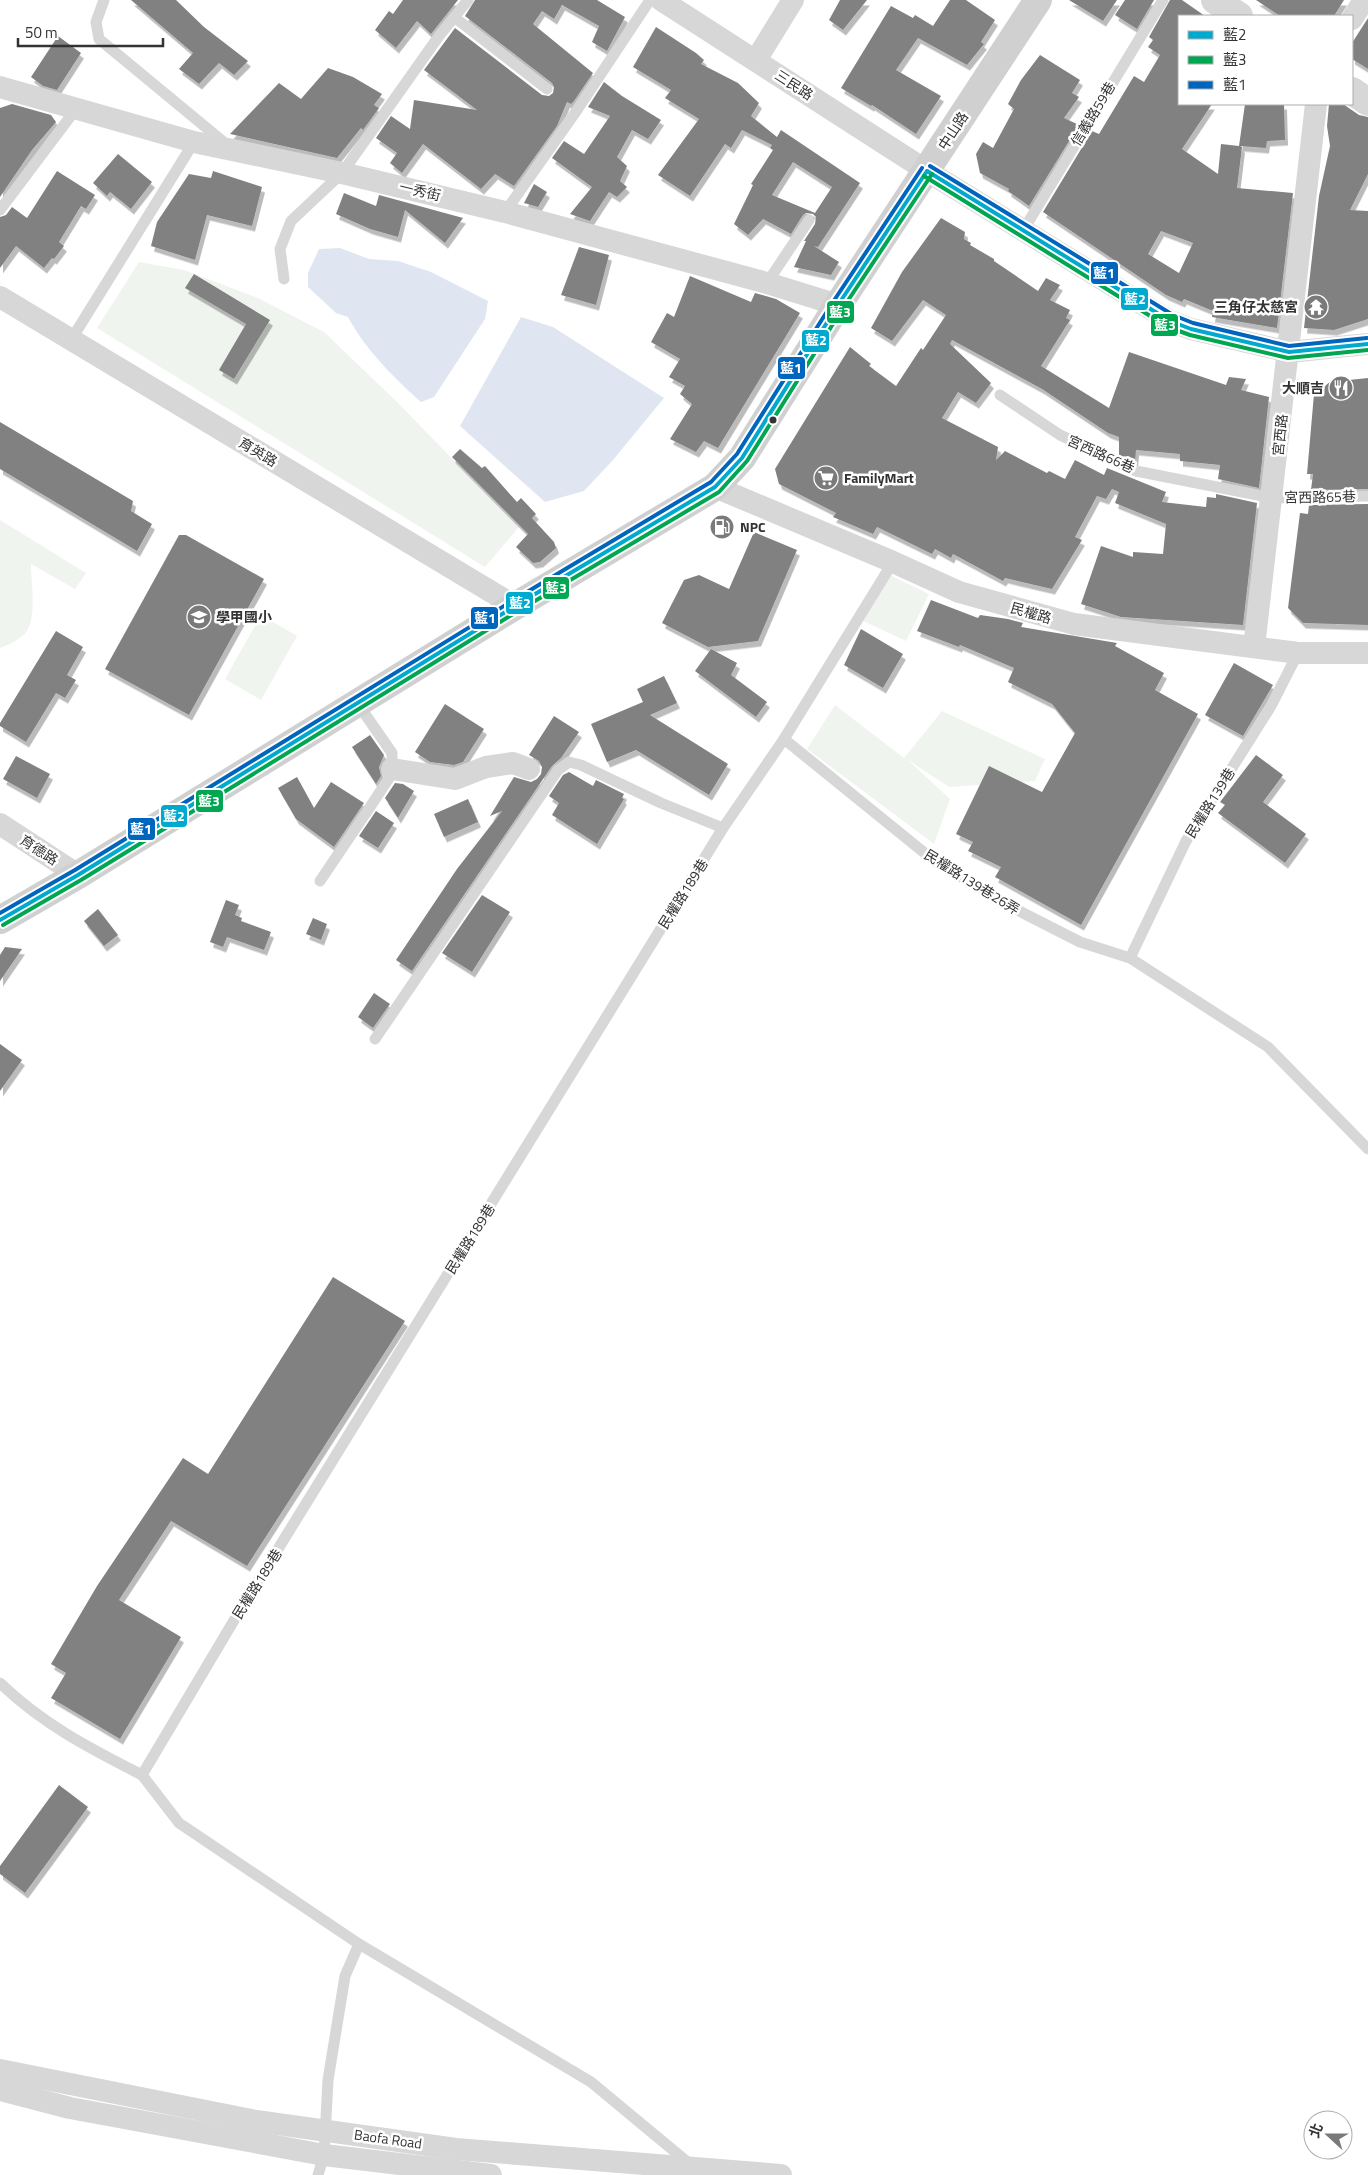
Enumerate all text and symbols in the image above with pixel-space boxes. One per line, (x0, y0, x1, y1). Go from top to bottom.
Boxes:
scale bar (18, 15, 162, 47)
legend (1178, 15, 1353, 105)
text: 50 m (25, 21, 58, 44)
text: 藍2 (1223, 23, 1246, 46)
text: 藍3 (1223, 48, 1246, 71)
street label: 三民路 (771, 64, 818, 105)
text: 藍1 (1223, 73, 1246, 96)
street label: 信義路59巷 (1065, 78, 1120, 150)
street label: 中山路 (932, 107, 973, 154)
street label: 一秀街 (397, 176, 443, 205)
line badge: 藍1 (1090, 261, 1119, 285)
text: 藍1 (1093, 262, 1115, 283)
line badge: 藍2 (1120, 287, 1149, 311)
text: 藍2 (1124, 288, 1146, 309)
temple icon: 三角仔太慈宮 (1303, 294, 1329, 320)
place label: 三角仔太慈宮 (1214, 296, 1298, 317)
line badge: 藍3 (826, 300, 855, 324)
text: 藍3 (829, 301, 851, 322)
line badge: 藍3 (1150, 313, 1179, 337)
text: 藍3 (1154, 314, 1176, 335)
line badge: 藍2 (801, 329, 830, 353)
text: 藍2 (805, 329, 827, 350)
line badge: 藍1 (777, 356, 806, 380)
text: 藍1 (780, 357, 802, 378)
restaurant icon: 大順吉 (1328, 375, 1354, 401)
place label: 大順吉 (1282, 377, 1324, 398)
street label: 宮西路 (1267, 413, 1292, 457)
unlabelled marker (768, 415, 778, 425)
street label: 宮西路66巷 (1064, 429, 1138, 478)
street label: 育英路 (235, 432, 282, 471)
supermarket icon: FamilyMart (813, 465, 839, 491)
place label: FamilyMart (844, 467, 914, 488)
street label: 宮西路65巷 (1284, 485, 1356, 508)
fuel station icon: NPC (709, 514, 735, 540)
place label: NPC (740, 516, 766, 537)
line badge: 藍3 (542, 576, 570, 600)
text: 藍3 (545, 577, 567, 598)
line badge: 藍2 (505, 591, 534, 615)
text: 藍2 (509, 592, 531, 613)
street label: 民權路 (1008, 597, 1054, 628)
school or university icon: 學甲國小 (186, 604, 212, 630)
place label: 學甲國小 (216, 606, 272, 627)
line badge: 藍1 (470, 606, 499, 630)
text: 藍1 (474, 607, 496, 628)
street label: 民權路139巷 (1180, 763, 1240, 842)
line badge: 藍3 (195, 789, 224, 813)
text: 藍3 (198, 790, 220, 811)
line badge: 藍2 (160, 804, 188, 828)
text: 藍2 (163, 805, 185, 826)
line badge: 藍1 (127, 817, 156, 841)
text: 藍1 (130, 818, 152, 839)
street label: 育德路 (16, 829, 63, 870)
street label: 民權路139巷26弄 (920, 844, 1024, 919)
street label: 民權路189巷 (653, 854, 713, 933)
street label: 民權路189巷 (440, 1199, 500, 1278)
street label: 民權路189巷 (227, 1544, 287, 1623)
north arrow (1303, 2110, 1353, 2160)
text: 北 (1303, 2120, 1328, 2140)
street label: Baofa Road (353, 2123, 423, 2154)

